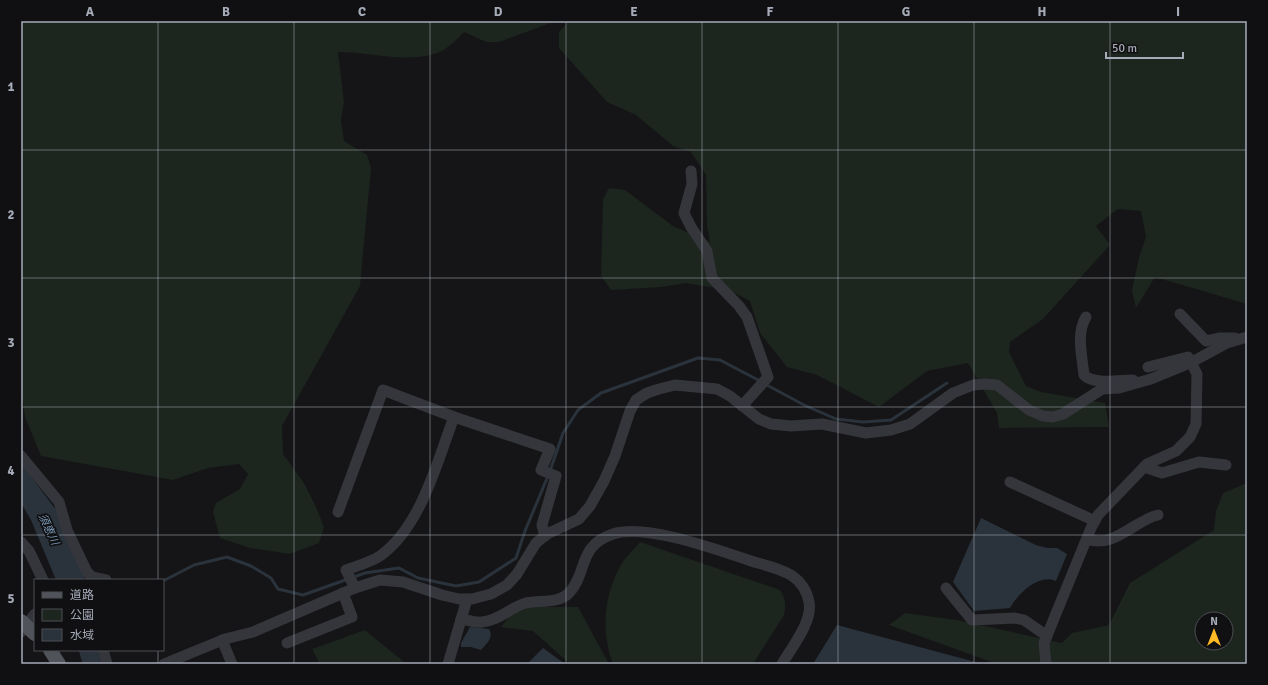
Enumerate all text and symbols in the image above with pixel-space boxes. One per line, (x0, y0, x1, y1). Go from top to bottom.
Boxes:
text: A (86, 4, 95, 20)
text: B (222, 4, 230, 20)
text: C (358, 4, 366, 20)
text: D (494, 4, 503, 20)
text: E (630, 4, 638, 20)
text: F (767, 4, 774, 20)
text: G (902, 4, 910, 20)
text: H (1038, 4, 1046, 20)
text: I (1176, 4, 1180, 20)
scale bar (1106, 34, 1183, 60)
text: 50 m (1112, 41, 1137, 56)
text: 1 (7, 79, 15, 95)
text: 2 (7, 207, 15, 223)
text: 3 (7, 335, 15, 351)
text: 4 (7, 463, 15, 479)
water label: 須恵川 (36, 512, 62, 548)
legend (34, 579, 164, 651)
text: 道路 (70, 588, 94, 603)
text: 5 (7, 591, 15, 607)
text: 公園 (70, 608, 94, 623)
north arrow (1194, 611, 1234, 651)
text: N (1210, 615, 1218, 628)
text: 水域 (70, 628, 94, 643)

